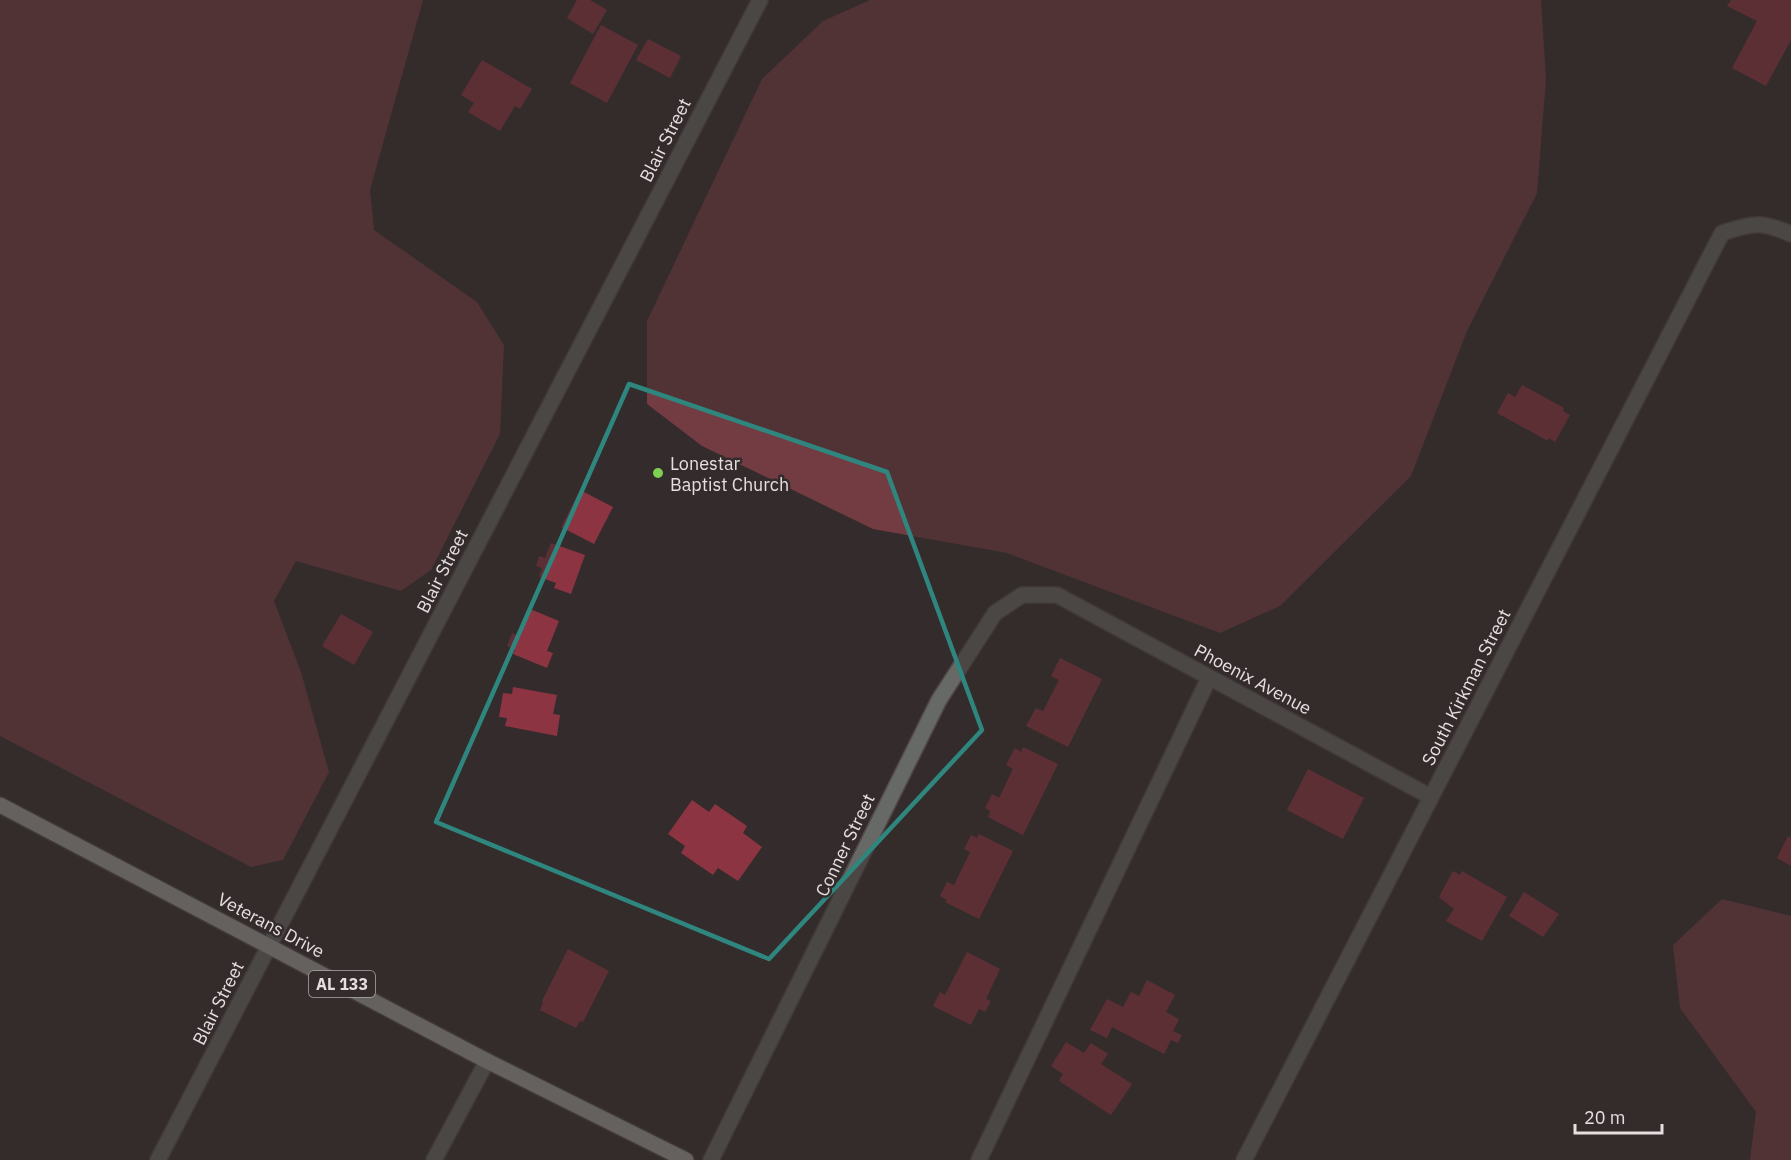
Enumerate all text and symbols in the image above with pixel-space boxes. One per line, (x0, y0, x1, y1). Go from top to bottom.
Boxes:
street label: Blair Street (634, 94, 696, 186)
place label: Lonestar Baptist Church (670, 452, 789, 496)
marker: Lonestar Baptist Church (651, 466, 665, 480)
street label: Blair Street (411, 525, 473, 617)
street label: South Kirkman Street (1417, 605, 1515, 769)
street label: Phoenix Avenue (1191, 638, 1316, 720)
street label: Conner Street (810, 790, 880, 900)
street label: Veterans Drive (214, 887, 328, 963)
street label: Blair Street (187, 957, 249, 1049)
road number: AL 133 (309, 971, 375, 997)
scale bar (1575, 1097, 1662, 1135)
text: 20 m (1584, 1106, 1626, 1129)

